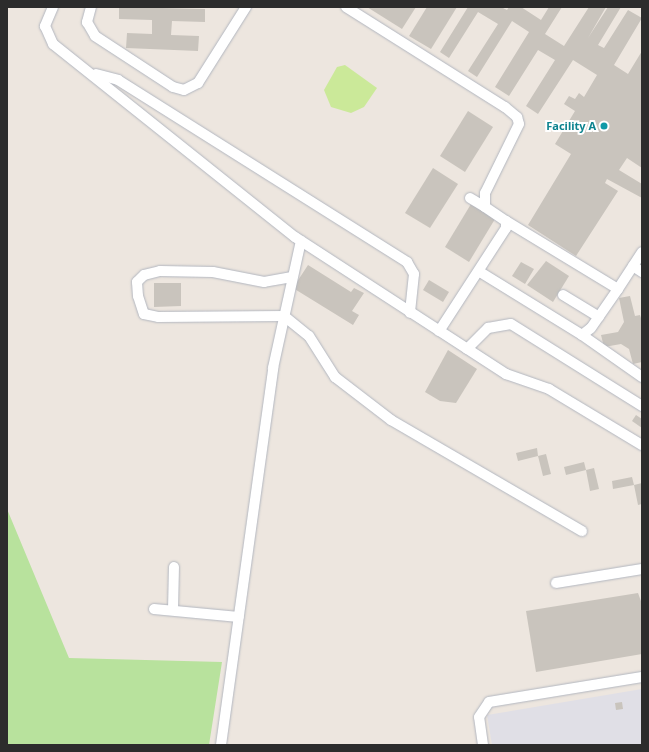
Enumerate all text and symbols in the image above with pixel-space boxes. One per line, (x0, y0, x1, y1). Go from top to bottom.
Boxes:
place label: Facility A (546, 119, 596, 133)
marker: Facility A (599, 121, 609, 131)

